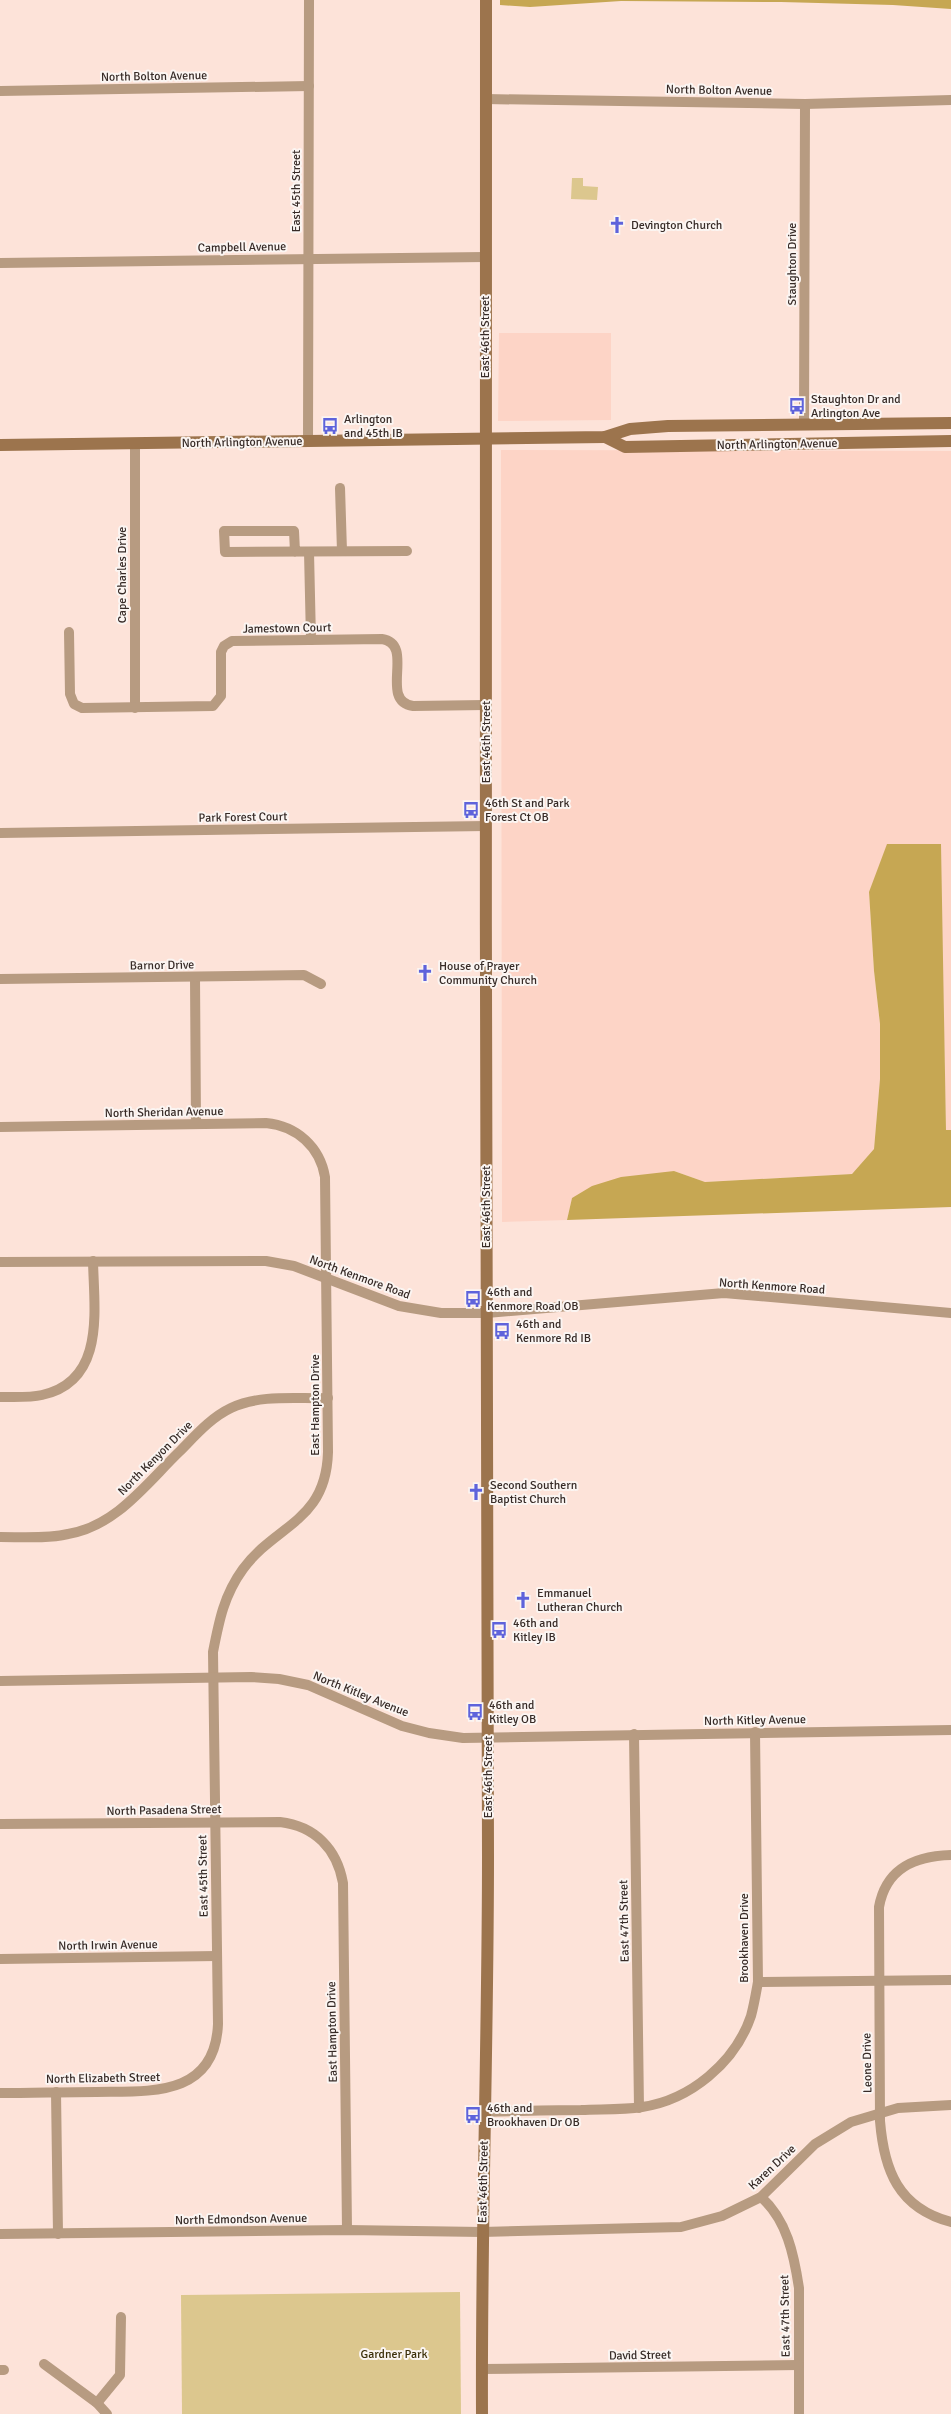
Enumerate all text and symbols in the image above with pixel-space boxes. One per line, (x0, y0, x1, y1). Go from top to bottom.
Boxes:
street label: North Bolton Avenue (101, 68, 207, 85)
street label: North Bolton Avenue (666, 82, 772, 99)
street label: East 45th Street (289, 150, 304, 232)
church icon: Devington Church (607, 215, 627, 235)
place label: Devington Church (631, 218, 722, 233)
street label: Staughton Drive (785, 223, 800, 305)
street label: Campbell Avenue (198, 239, 286, 256)
street label: East 46th Street (478, 296, 493, 378)
place label: Staughton Dr and Arlington Ave (811, 392, 901, 421)
bus stop icon: Staughton Dr and Arlington Ave (787, 396, 807, 416)
place label: Arlington and 45th IB (344, 412, 403, 441)
bus stop icon: Arlington and 45th IB (320, 416, 340, 436)
street label: North Arlington Avenue (181, 434, 303, 451)
street label: North Arlington Avenue (716, 436, 838, 453)
street label: Cape Charles Drive (115, 527, 130, 623)
street label: Jamestown Court (242, 620, 332, 637)
street label: East 46th Street (479, 701, 494, 783)
place label: 46th St and Park Forest Ct OB (485, 796, 570, 825)
bus stop icon: 46th St and Park Forest Ct OB (461, 800, 481, 820)
street label: Park Forest Court (198, 809, 288, 826)
street label: Barnor Drive (130, 957, 194, 974)
place label: House of Prayer Community Church (439, 959, 537, 988)
church icon: House of Prayer Community Church (415, 963, 435, 983)
street label: North Sheridan Avenue (105, 1104, 223, 1121)
street label: East 46th Street (479, 1166, 494, 1248)
street label: North Kenmore Road (307, 1252, 412, 1303)
street label: North Kenmore Road (718, 1275, 825, 1298)
place label: 46th and Kenmore Road OB (487, 1285, 579, 1314)
bus stop icon: 46th and Kenmore Road OB (463, 1289, 483, 1309)
place label: 46th and Kenmore Rd IB (516, 1317, 591, 1346)
bus stop icon: 46th and Kenmore Rd IB (492, 1321, 512, 1341)
street label: East Hampton Drive (308, 1354, 323, 1456)
street label: North Kenyon Drive (115, 1418, 196, 1499)
place label: Second Southern Baptist Church (490, 1478, 577, 1507)
church icon: Second Southern Baptist Church (466, 1482, 486, 1502)
place label: Emmanuel Lutheran Church (537, 1586, 623, 1615)
church icon: Emmanuel Lutheran Church (513, 1590, 533, 1610)
place label: 46th and Kitley IB (513, 1616, 558, 1645)
bus stop icon: 46th and Kitley IB (489, 1620, 509, 1640)
street label: North Kitley Avenue (311, 1668, 411, 1721)
place label: 46th and Kitley OB (489, 1698, 536, 1727)
bus stop icon: 46th and Kitley OB (465, 1702, 485, 1722)
street label: North Kitley Avenue (704, 1712, 806, 1729)
street label: East 46th Street (481, 1736, 496, 1818)
street label: North Pasadena Street (106, 1802, 222, 1819)
street label: East 45th Street (195, 1835, 212, 1917)
street label: East 47th Street (616, 1880, 633, 1962)
street label: Brookhaven Drive (737, 1893, 752, 1983)
street label: North Irwin Avenue (58, 1937, 158, 1954)
street label: East Hampton Drive (324, 1981, 341, 2083)
street label: Leone Drive (859, 2033, 876, 2093)
street label: North Elizabeth Street (46, 2070, 160, 2087)
place label: 46th and Brookhaven Dr OB (487, 2101, 580, 2130)
bus stop icon: 46th and Brookhaven Dr OB (463, 2105, 483, 2125)
street label: East 46th Street (475, 2141, 492, 2223)
street label: Karen Drive (745, 2142, 799, 2193)
street label: North Edmondson Avenue (175, 2211, 307, 2228)
street label: East 47th Street (777, 2275, 794, 2357)
park label: Gardner Park (360, 2347, 428, 2362)
street label: David Street (609, 2347, 671, 2364)

